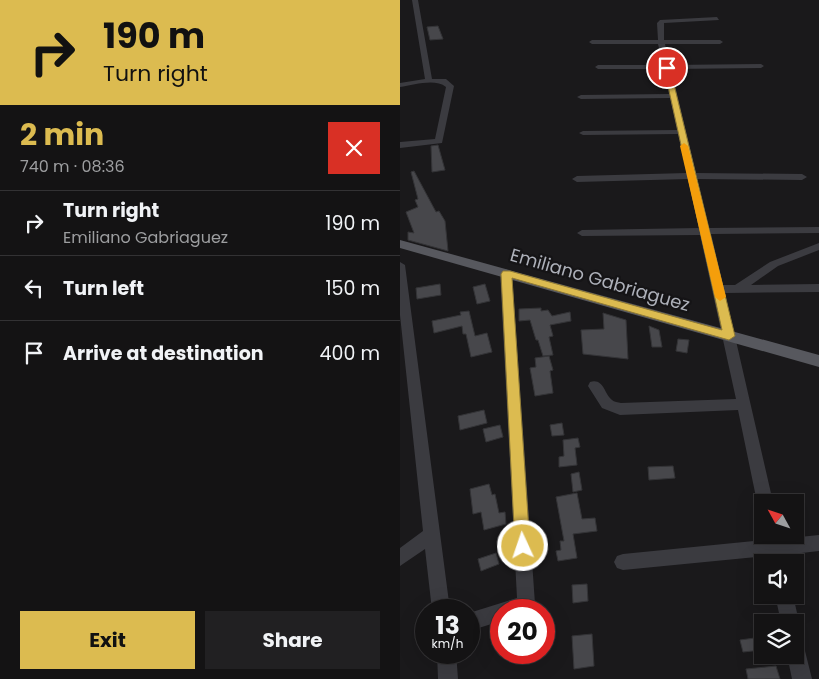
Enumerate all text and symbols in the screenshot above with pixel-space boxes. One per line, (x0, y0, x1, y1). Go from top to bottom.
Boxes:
text: 190 m (103, 11, 205, 60)
icon: right (20, 20, 85, 85)
pin (646, 47, 688, 89)
icon: arrive (653, 54, 681, 82)
text: Turn right (103, 58, 208, 89)
text: 2 min (20, 113, 104, 156)
button: close (328, 122, 380, 174)
text: 740 m · 08:36 (20, 155, 125, 178)
text: Turn right (63, 197, 159, 224)
icon: right (20, 209, 48, 237)
text: 190 m (325, 210, 380, 237)
text: Emiliano Gabriaguez (63, 226, 228, 249)
street label: Emiliano Gabriaguez (507, 242, 693, 317)
icon: left (20, 274, 48, 302)
text: Turn left (63, 275, 144, 302)
text: 150 m (325, 275, 380, 302)
icon: arrive (20, 339, 48, 367)
text: Arrive at destination (63, 340, 264, 367)
text: 400 m (320, 340, 380, 367)
north arrow (754, 494, 804, 544)
map controls (754, 494, 804, 664)
position arrow (496, 519, 548, 571)
button: sound (754, 554, 804, 604)
speed limit sign: 20 (490, 599, 555, 664)
text: 13 (435, 608, 460, 643)
button: Exit (20, 611, 195, 669)
button: Share (205, 611, 380, 669)
button: layers (754, 614, 804, 664)
text: km/h (432, 635, 463, 652)

